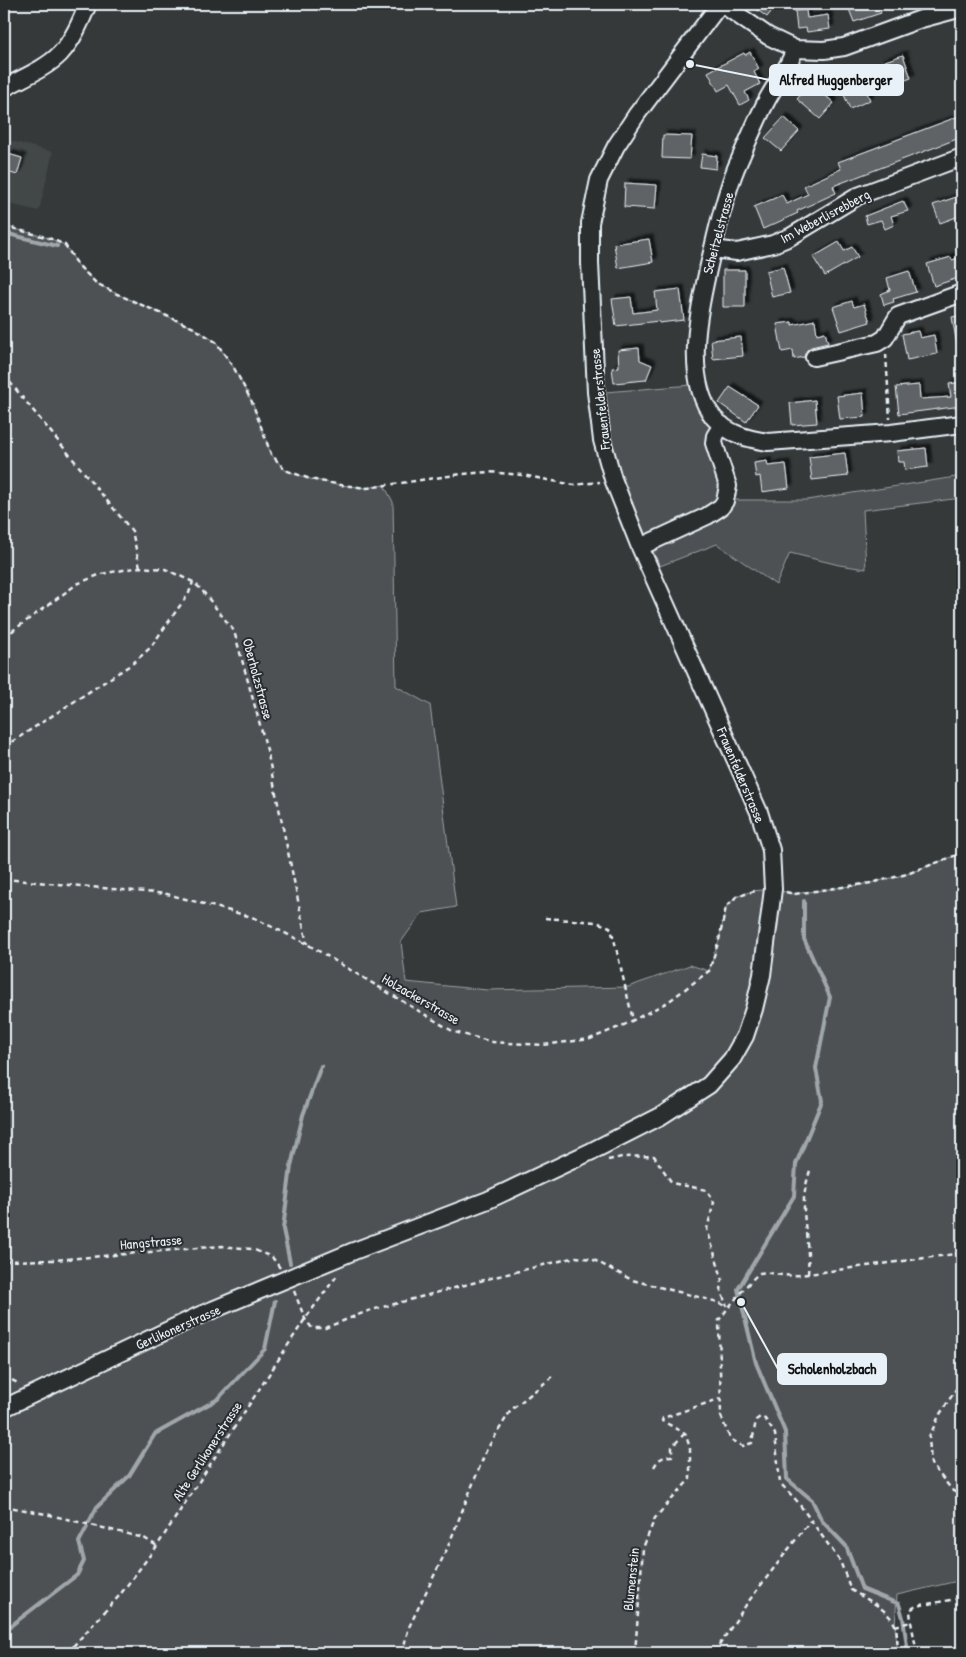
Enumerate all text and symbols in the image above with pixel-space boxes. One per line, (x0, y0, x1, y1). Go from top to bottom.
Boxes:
callout: Alfred Huggenberger (770, 65, 903, 95)
text: Alfred Huggenberger (779, 69, 893, 91)
street label: Im Weberlisrebberg (777, 184, 873, 248)
street label: Scheitzelstrasse (697, 189, 738, 276)
street label: Frauenfelderstrasse (585, 347, 614, 452)
street label: Oberholzstrasse (239, 636, 279, 722)
street label: Frauenfelderstrasse (712, 723, 770, 826)
street label: Holzackerstrasse (379, 969, 464, 1029)
street label: Hangstrasse (119, 1229, 183, 1255)
street label: Gerlikonerstrasse (132, 1299, 223, 1354)
callout: Scholenholzbach (778, 1354, 886, 1384)
text: Scholenholzbach (788, 1358, 877, 1379)
street label: Alte Gerlikonerstrasse (167, 1397, 246, 1504)
street label: Blumenstein (618, 1547, 643, 1611)

